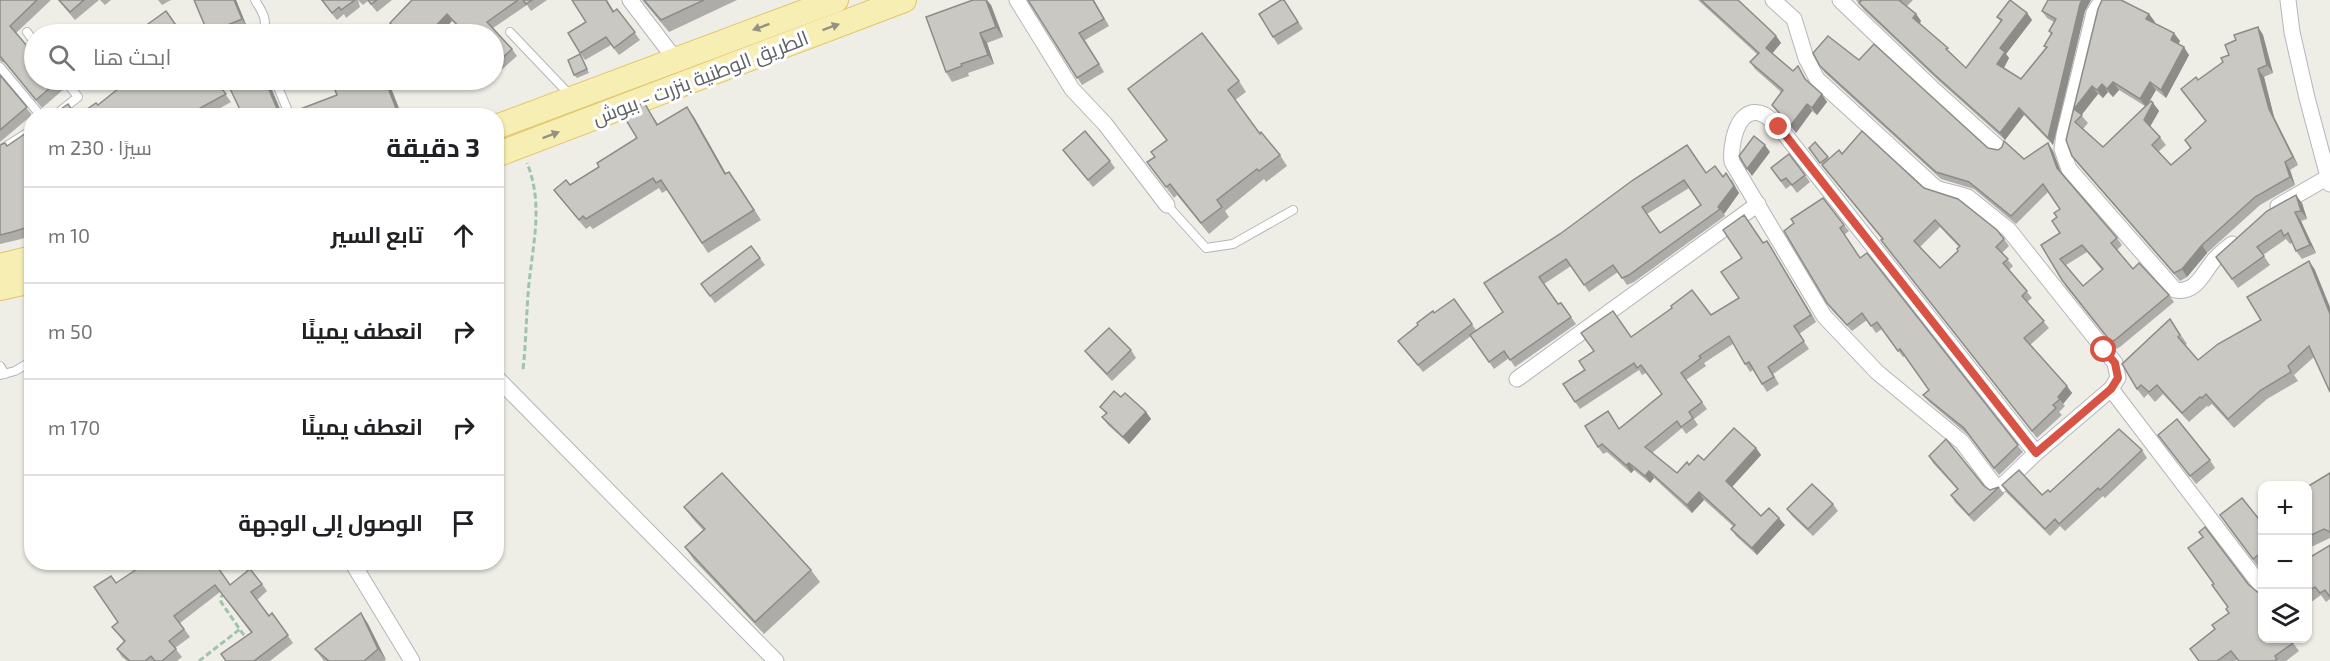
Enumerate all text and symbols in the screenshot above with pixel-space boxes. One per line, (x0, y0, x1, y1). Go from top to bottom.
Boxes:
one-way arrow (823, 22, 841, 32)
one-way arrow (752, 23, 770, 33)
search box (24, 24, 504, 90)
street label: الطريق الوطنية بنزرت - ببوش (589, 25, 812, 131)
icon: search (45, 41, 78, 74)
text: ابحث هنا (93, 43, 171, 69)
route end (1765, 113, 1791, 139)
one-way arrow (543, 129, 561, 139)
text: 3 دقيقة (386, 131, 480, 162)
text: سيرًا · 230 m (48, 135, 152, 159)
icon: ahead (447, 219, 480, 252)
text: تابع السير (331, 221, 423, 247)
text: 10 m (48, 223, 90, 247)
icon: right (447, 315, 480, 348)
text: انعطف يمينًا (301, 317, 423, 343)
text: 50 m (48, 319, 93, 343)
route start (2090, 336, 2116, 362)
icon: right (447, 411, 480, 444)
text: انعطف يمينًا (301, 413, 423, 439)
text: 170 m (48, 415, 100, 439)
map controls (2258, 481, 2312, 643)
button: + (2258, 481, 2312, 535)
icon: arrive (447, 507, 480, 540)
text: الوصول إلى الوجهة (238, 509, 423, 535)
button: − (2258, 535, 2312, 589)
button: layers (2258, 589, 2312, 643)

